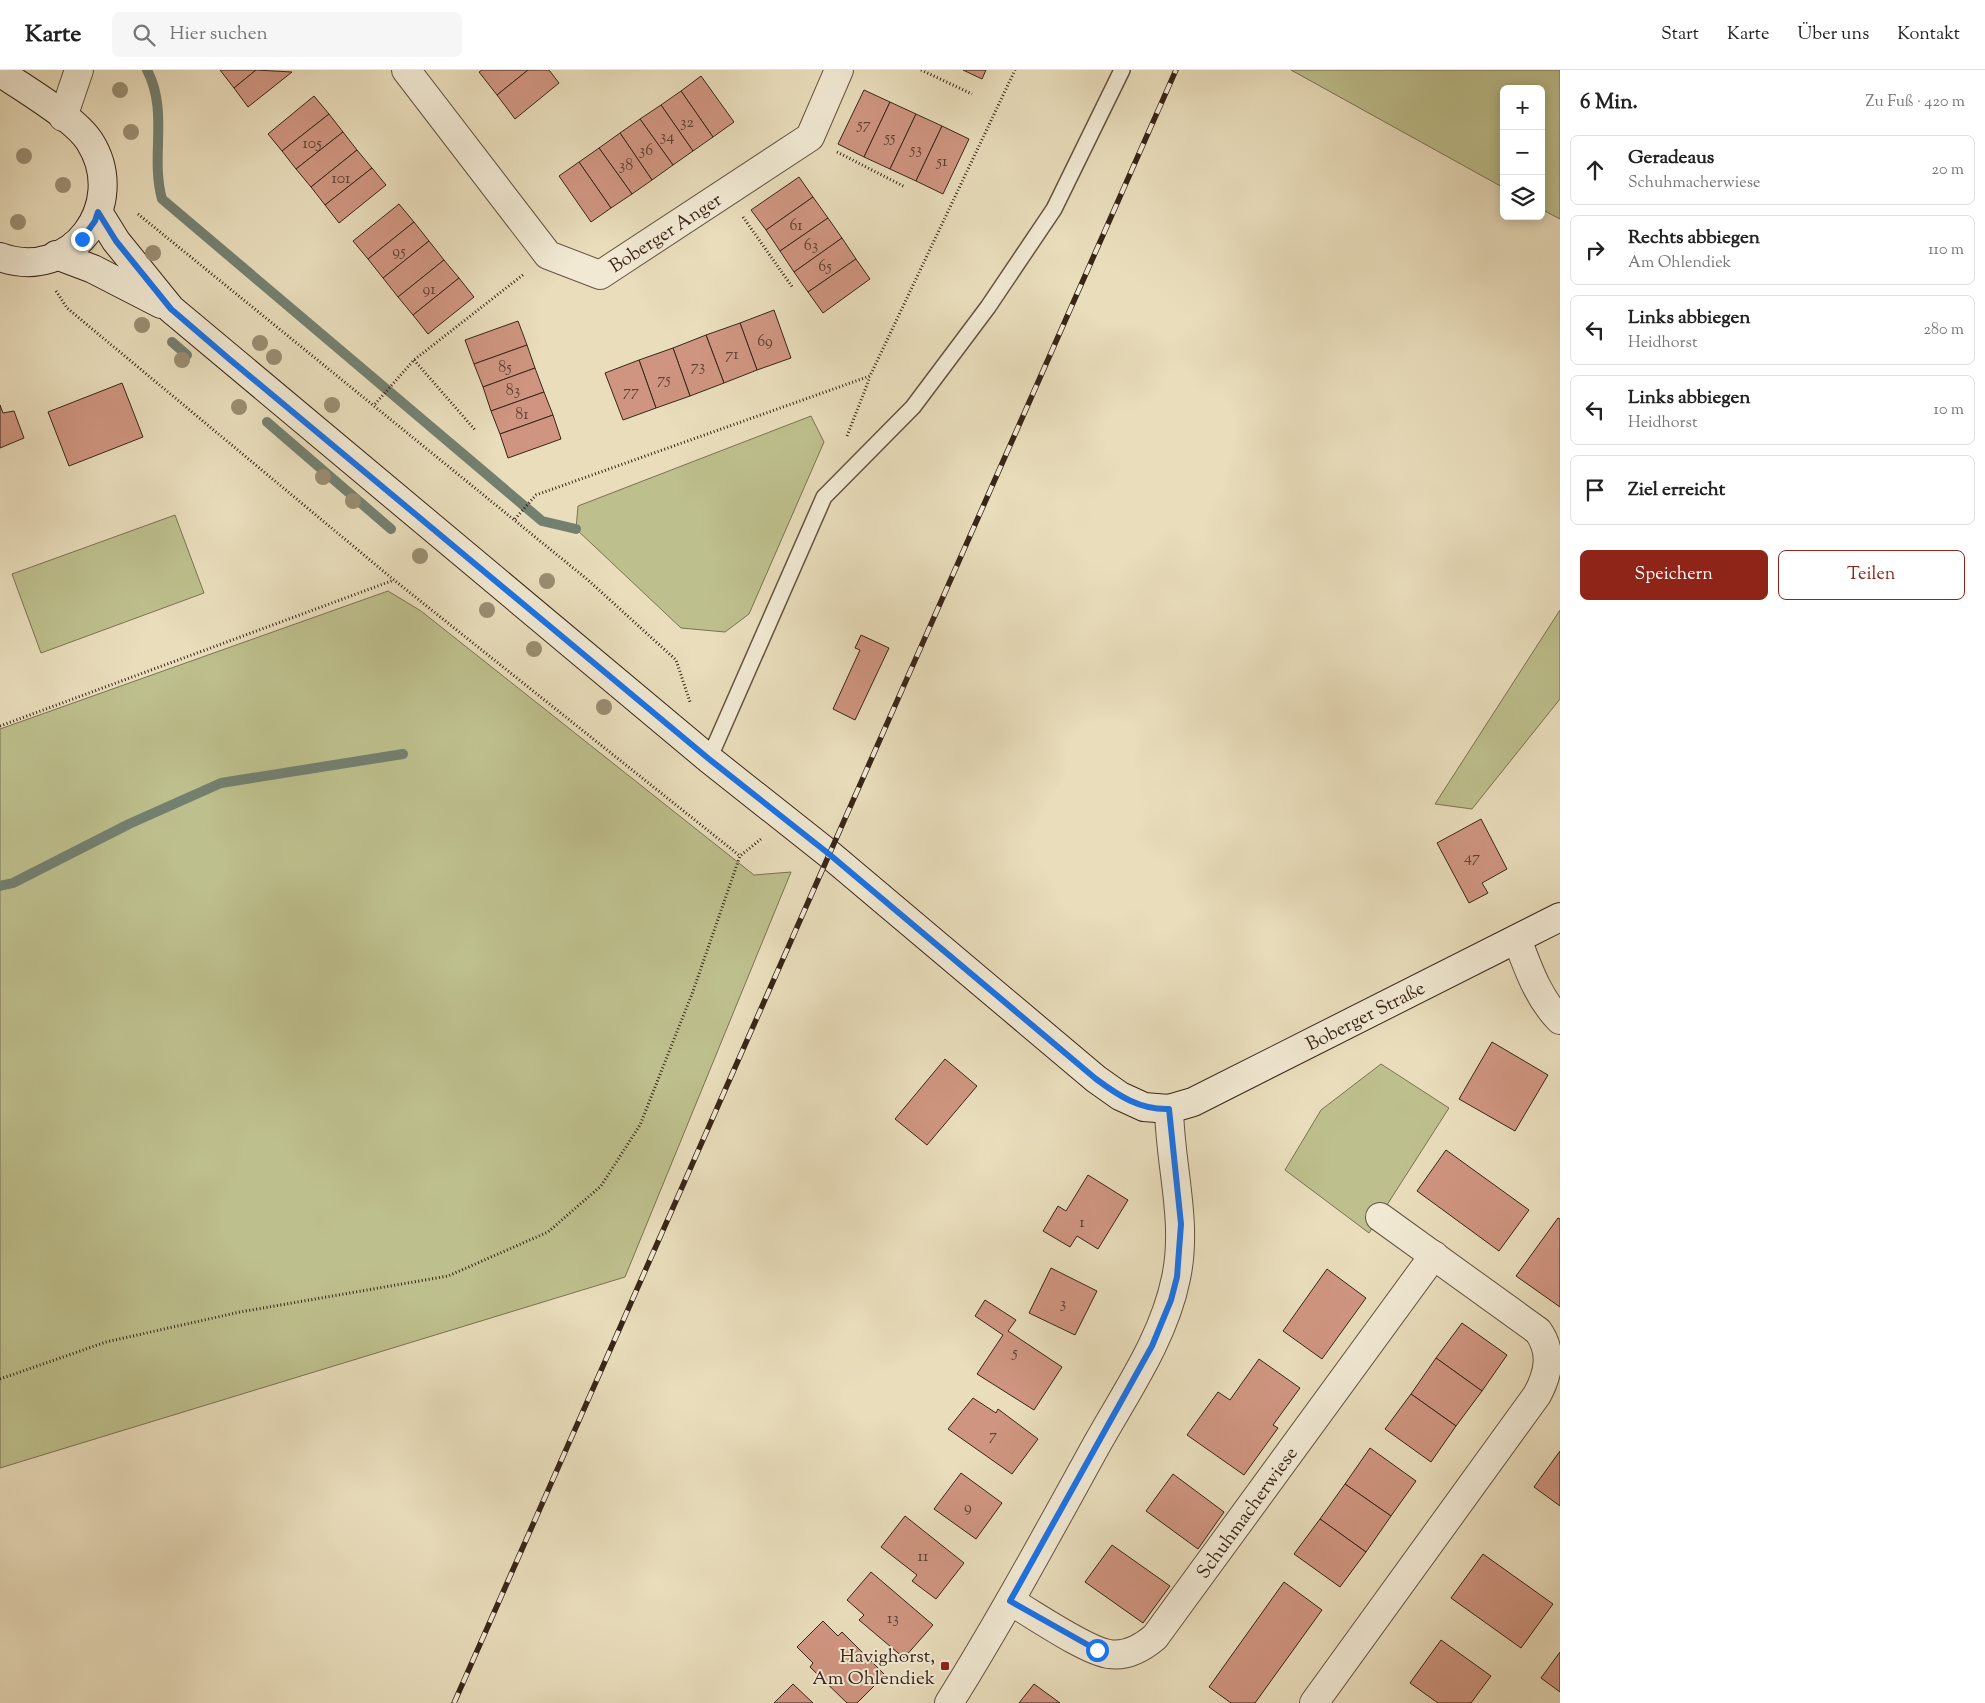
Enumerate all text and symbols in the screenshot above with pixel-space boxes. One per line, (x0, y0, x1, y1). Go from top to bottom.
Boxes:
search box (112, 12, 462, 57)
text: Karte (25, 18, 82, 52)
icon: search (130, 21, 158, 49)
text: Hier suchen (170, 21, 268, 48)
text: Start (1661, 22, 1699, 48)
text: Karte (1727, 22, 1769, 48)
text: Über uns (1797, 22, 1869, 48)
text: Kontakt (1897, 22, 1960, 48)
map controls (1500, 85, 1545, 220)
button: + (1500, 85, 1545, 130)
text: 6 Min. (1580, 88, 1638, 118)
text: Zu Fuß · 420 m (1866, 91, 1965, 114)
house number: 32 (680, 112, 694, 135)
house number: 57 (856, 114, 871, 137)
house number: 34 (660, 126, 674, 149)
house number: 55 (883, 127, 896, 150)
button: − (1500, 130, 1545, 175)
house number: 105 (302, 133, 322, 156)
house number: 53 (909, 139, 922, 162)
house number: 36 (639, 140, 653, 163)
text: Geradeaus (1628, 145, 1714, 172)
house number: 51 (936, 151, 948, 174)
house number: 38 (619, 155, 633, 178)
icon: ahead (1581, 156, 1609, 184)
text: 20 m (1931, 159, 1964, 182)
house number: 101 (331, 168, 351, 191)
text: Schuhmacherwiese (1628, 172, 1760, 195)
button: layers (1500, 175, 1545, 220)
street label: Boberger Anger (605, 188, 728, 281)
house number: 61 (789, 215, 803, 238)
text: Rechts abbiegen (1628, 225, 1760, 252)
route end (71, 228, 94, 251)
house number: 63 (804, 235, 818, 258)
icon: right (1581, 236, 1609, 264)
text: 110 m (1928, 239, 1964, 262)
house number: 95 (392, 241, 406, 264)
text: Am Ohlendiek (1628, 252, 1731, 275)
house number: 65 (818, 256, 832, 279)
house number: 91 (422, 279, 436, 302)
text: Links abbiegen (1628, 305, 1751, 332)
icon: left (1581, 316, 1609, 344)
text: 280 m (1923, 319, 1964, 342)
house number: 69 (757, 331, 773, 354)
text: Heidhorst (1628, 332, 1697, 355)
house number: 71 (725, 344, 739, 367)
house number: 73 (691, 356, 705, 379)
house number: 85 (498, 357, 512, 380)
house number: 75 (657, 369, 671, 392)
house number: 83 (506, 380, 520, 403)
house number: 77 (623, 381, 639, 404)
text: Links abbiegen (1628, 385, 1751, 412)
icon: left (1581, 396, 1609, 424)
text: 10 m (1934, 399, 1964, 422)
house number: 81 (515, 404, 529, 427)
text: Heidhorst (1628, 412, 1697, 435)
icon: arrive (1581, 476, 1609, 504)
text: Ziel erreicht (1628, 477, 1725, 504)
button: Speichern (1580, 550, 1768, 600)
button: Teilen (1778, 550, 1965, 600)
house number: 47 (1464, 847, 1480, 870)
street label: Boberger Straße (1302, 976, 1430, 1059)
house number: 1 (1079, 1212, 1085, 1235)
house number: 3 (1060, 1293, 1066, 1316)
house number: 5 (1011, 1342, 1018, 1365)
house number: 7 (989, 1425, 997, 1448)
street label: Schuhmacherwiese (1191, 1442, 1305, 1585)
house number: 9 (964, 1497, 972, 1520)
house number: 11 (918, 1546, 929, 1569)
house number: 13 (887, 1608, 899, 1631)
route start (1086, 1639, 1109, 1662)
place label: Havighorst, Am Ohlendiek (812, 1644, 936, 1693)
marker: Havighorst, Am Ohlendiek (939, 1660, 951, 1672)

